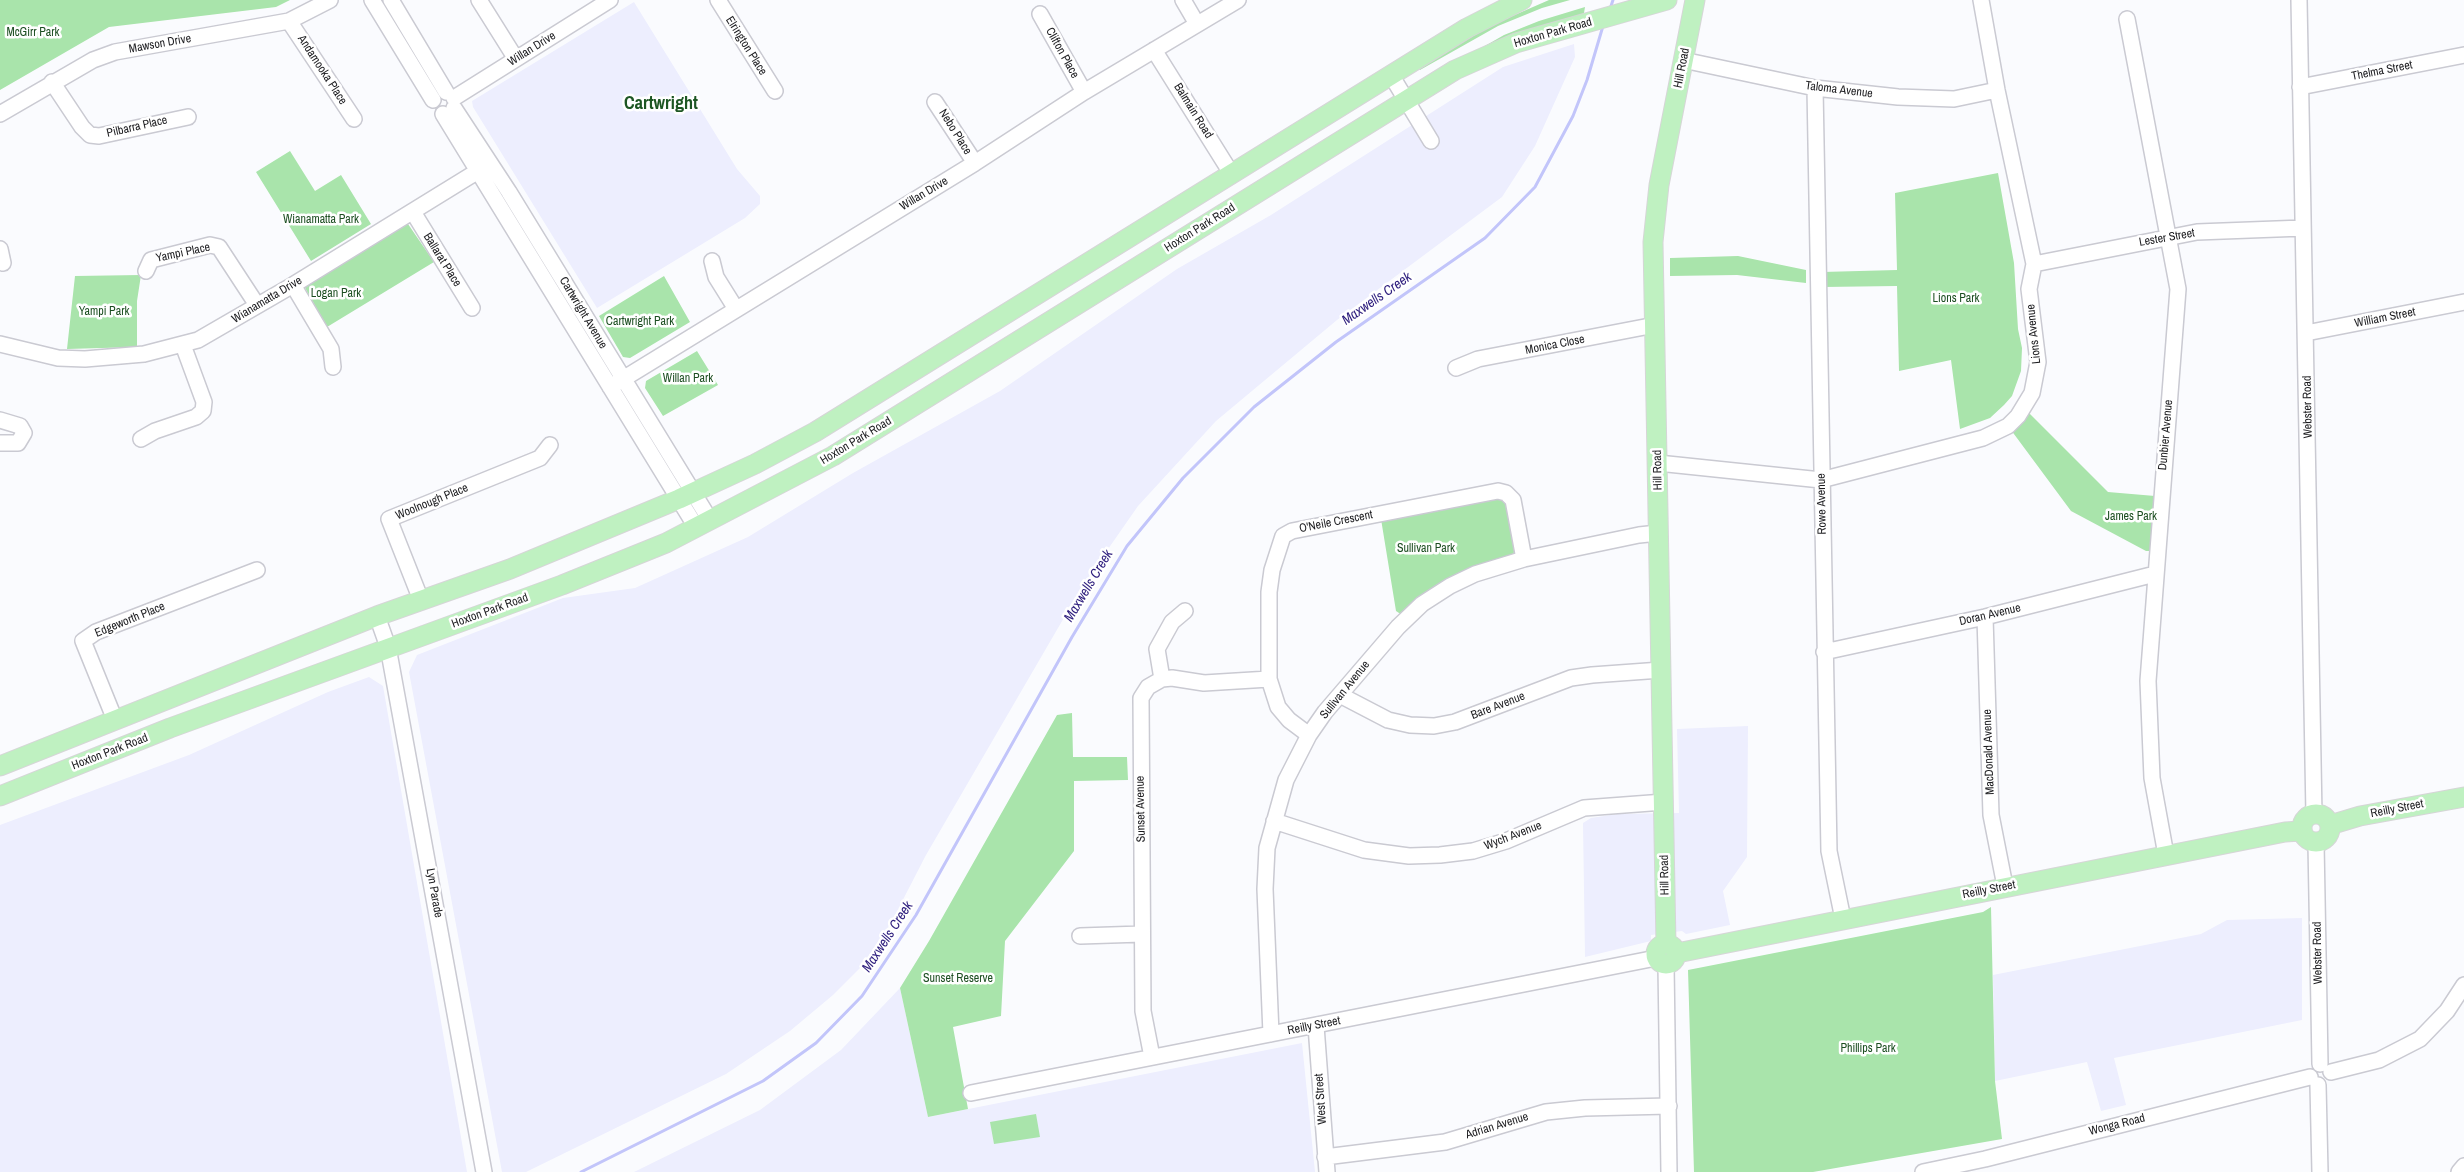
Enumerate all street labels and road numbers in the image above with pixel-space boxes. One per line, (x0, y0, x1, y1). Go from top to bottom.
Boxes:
street label: Elrington Place (722, 14, 770, 78)
street label: Hoxton Park Road (1512, 15, 1594, 51)
street label: Clifton Place (1042, 25, 1082, 81)
street label: Willan Drive (505, 29, 559, 69)
street label: Mawson Drive (128, 31, 192, 57)
street label: Andamooka Place (294, 33, 350, 107)
street label: Hill Road (1671, 47, 1693, 89)
street label: Thelma Street (2350, 58, 2414, 84)
street label: Taloma Avenue (1804, 79, 1874, 101)
street label: Balmain Road (1170, 81, 1216, 141)
street label: Nebo Place (935, 107, 975, 157)
street label: Pilbarra Place (105, 113, 169, 141)
street label: Willan Drive (897, 174, 951, 214)
street label: Hoxton Park Road (1162, 201, 1238, 255)
street label: Lester Street (2138, 226, 2196, 250)
street label: Ballarat Place (420, 230, 464, 290)
street label: Yampi Place (155, 240, 211, 266)
street label: Wianamatta Drive (229, 273, 305, 327)
street label: Cartwright Avenue (556, 274, 610, 352)
street label: Lions Avenue (2024, 303, 2044, 365)
street label: William Street (2353, 305, 2417, 331)
street label: Monica Close (1524, 332, 1586, 358)
street label: Webster Road (2300, 376, 2316, 438)
street label: Dunbier Avenue (2156, 399, 2176, 471)
street label: Hoxton Park Road (818, 414, 894, 468)
street label: Hill Road (1650, 450, 1666, 490)
street label: Rowe Avenue (1814, 473, 1830, 535)
street label: Woolnough Place (394, 481, 470, 523)
street label: O'Neile Crescent (1298, 508, 1374, 536)
street label: Hoxton Park Road (450, 590, 530, 632)
street label: Edgeworth Place (93, 599, 167, 641)
street label: Doran Avenue (1958, 601, 2022, 629)
street label: Sullivan Avenue (1317, 658, 1373, 722)
street label: Bare Avenue (1469, 689, 1527, 723)
street label: MacDonald Avenue (1980, 709, 1998, 795)
street label: Hoxton Park Road (70, 731, 150, 773)
street label: Sunset Avenue (1133, 776, 1149, 842)
street label: Reilly Street (2369, 797, 2425, 821)
street label: Wych Avenue (1482, 818, 1544, 854)
street label: Hill Road (1657, 855, 1673, 895)
street label: Lyn Parade (423, 867, 445, 919)
street label: Reilly Street (1961, 878, 2017, 902)
street label: Webster Road (2310, 922, 2326, 984)
street label: Reilly Street (1286, 1014, 1342, 1038)
street label: West Street (1312, 1073, 1330, 1125)
street label: Adrian Avenue (1464, 1110, 1530, 1142)
street label: Wonga Road (2087, 1111, 2147, 1139)

